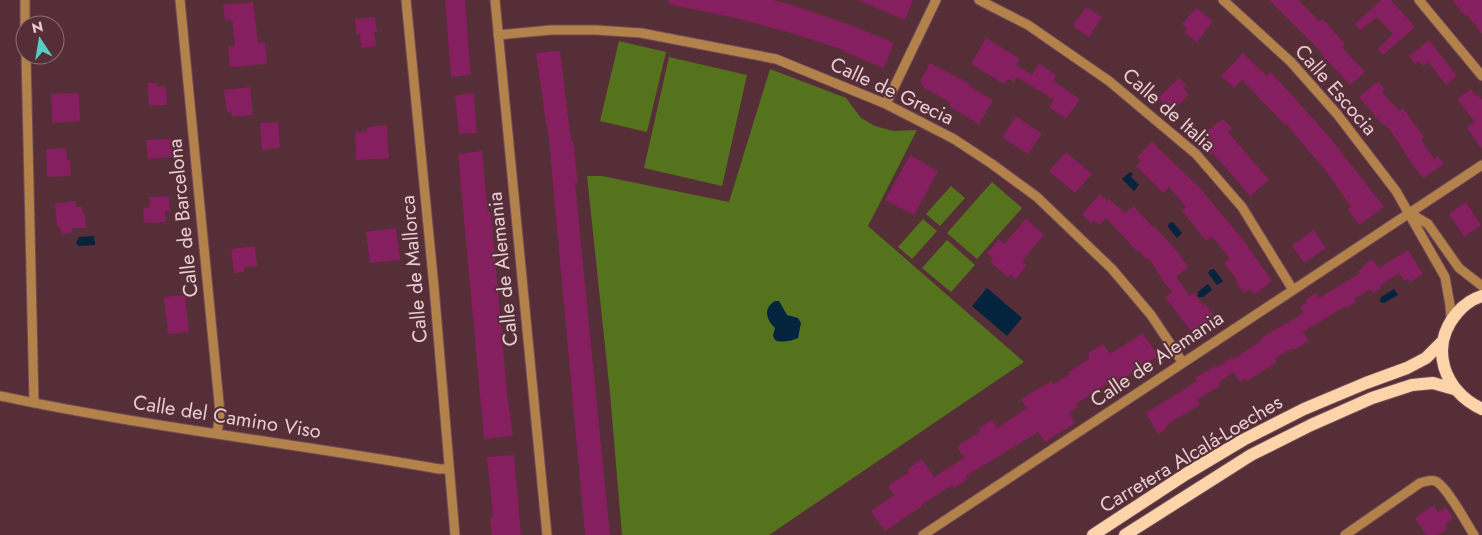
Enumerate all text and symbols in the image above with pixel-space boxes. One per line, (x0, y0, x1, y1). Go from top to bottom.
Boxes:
north arrow (15, 15, 65, 65)
text: N (30, 16, 45, 38)
street label: Calle Escocia (1288, 38, 1384, 142)
street label: Calle de Grecia (825, 50, 959, 132)
street label: Calle de Italia (1116, 61, 1222, 159)
street label: Calle de Barcelona (160, 137, 206, 299)
street label: Calle de Alemania (480, 190, 526, 348)
street label: Calle de Mallorca (393, 194, 435, 344)
street label: Calle de Alemania (1085, 304, 1229, 414)
street label: Calle del Camino Viso (131, 388, 323, 446)
street label: Carretera Alcalá-Loeches (1094, 388, 1288, 520)

